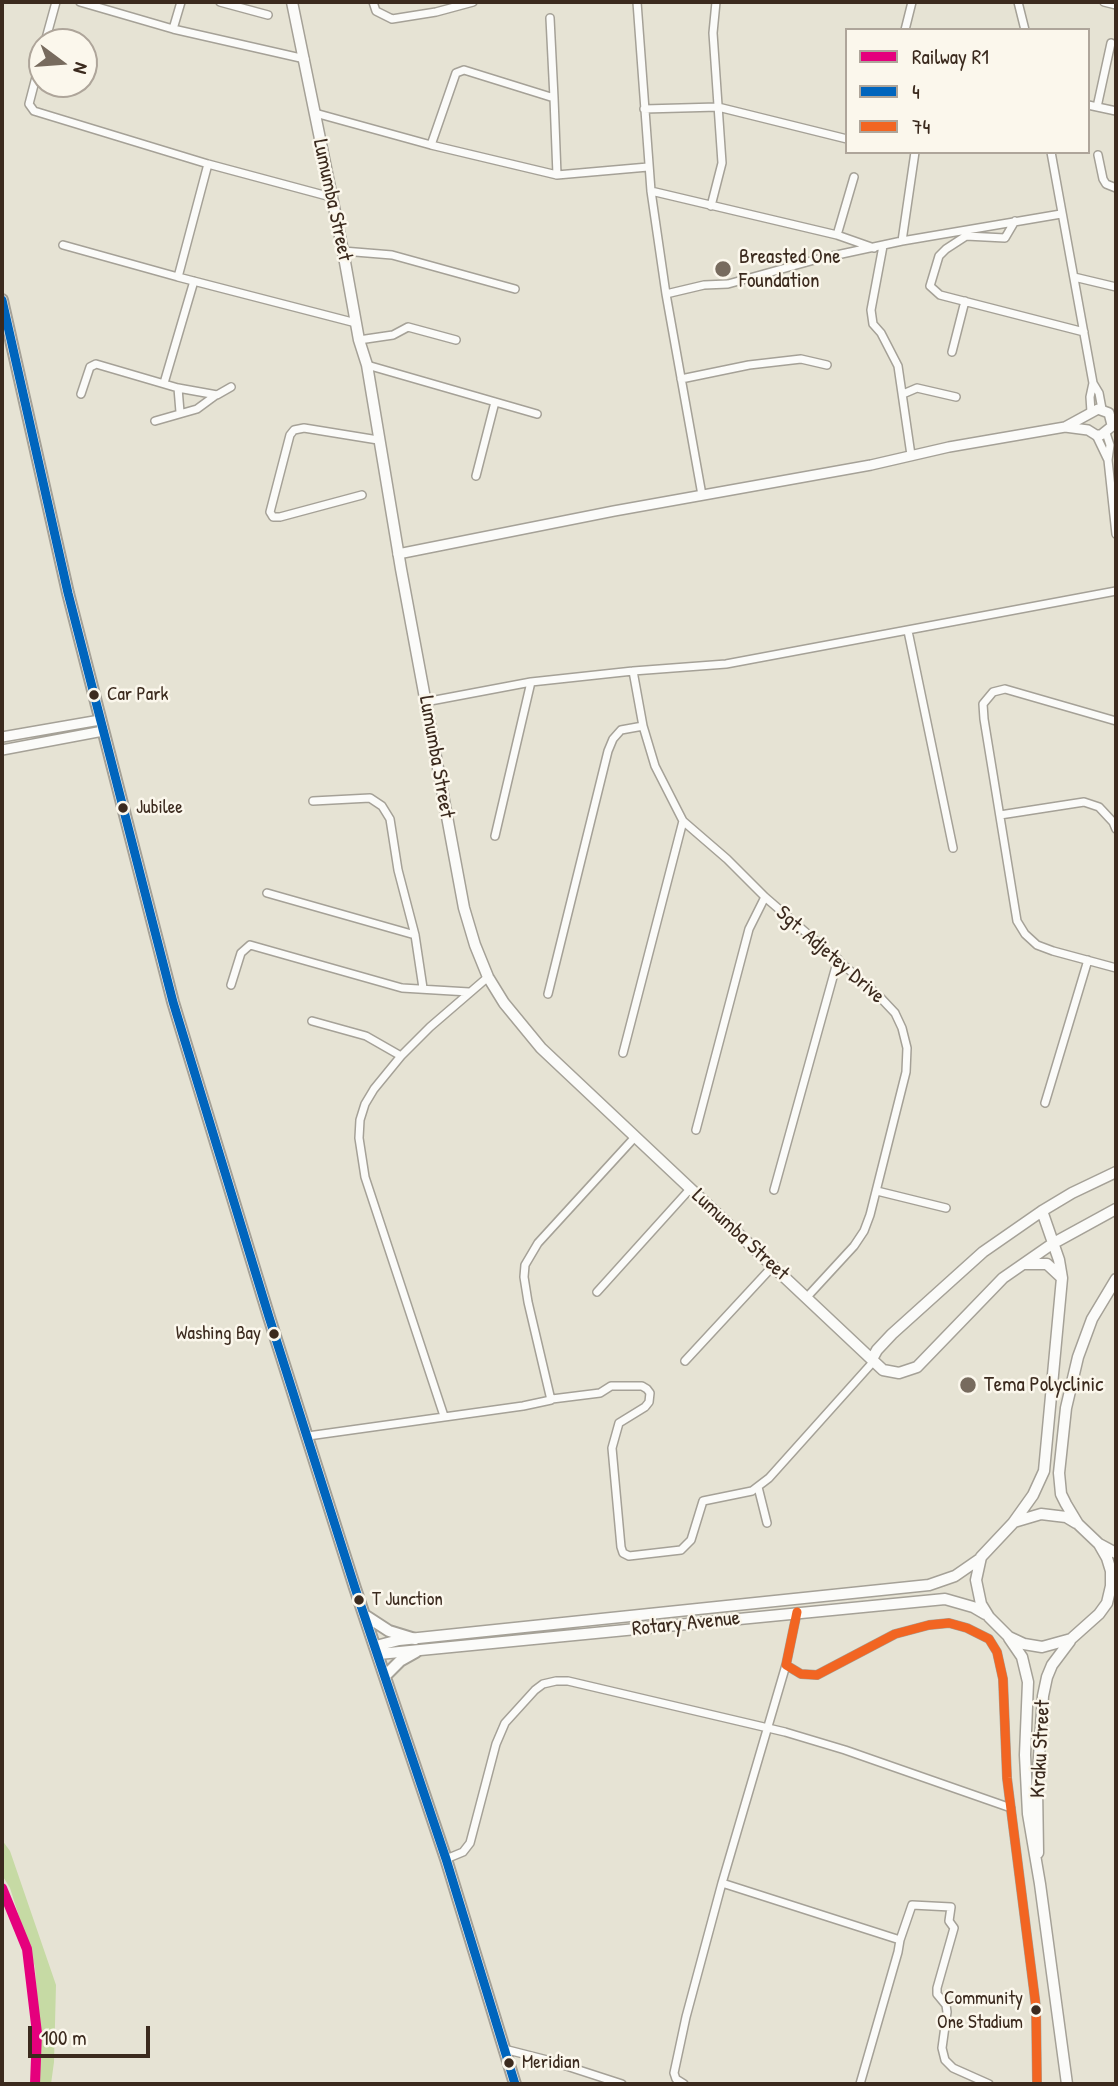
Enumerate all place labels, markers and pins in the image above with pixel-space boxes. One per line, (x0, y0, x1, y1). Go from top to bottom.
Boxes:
place label: Breasted One Foundation (739, 244, 841, 294)
marker: Breasted One Foundation (713, 259, 733, 279)
place label: Car Park (107, 684, 168, 706)
marker: Car Park (87, 688, 101, 702)
place label: Jubilee (136, 797, 183, 819)
marker: Jubilee (116, 801, 130, 815)
place label: Washing Bay (176, 1323, 261, 1345)
marker: Washing Bay (267, 1327, 281, 1341)
place label: Tema Polyclinic (984, 1372, 1103, 1398)
marker: Tema Polyclinic (958, 1375, 978, 1395)
place label: T Junction (372, 1589, 443, 1611)
marker: T Junction (352, 1593, 366, 1607)
place label: Community One Stadium (937, 1988, 1023, 2032)
marker: Community One Stadium (1029, 2003, 1043, 2017)
place label: Meridian (522, 2052, 580, 2074)
marker: Meridian (502, 2056, 516, 2070)

